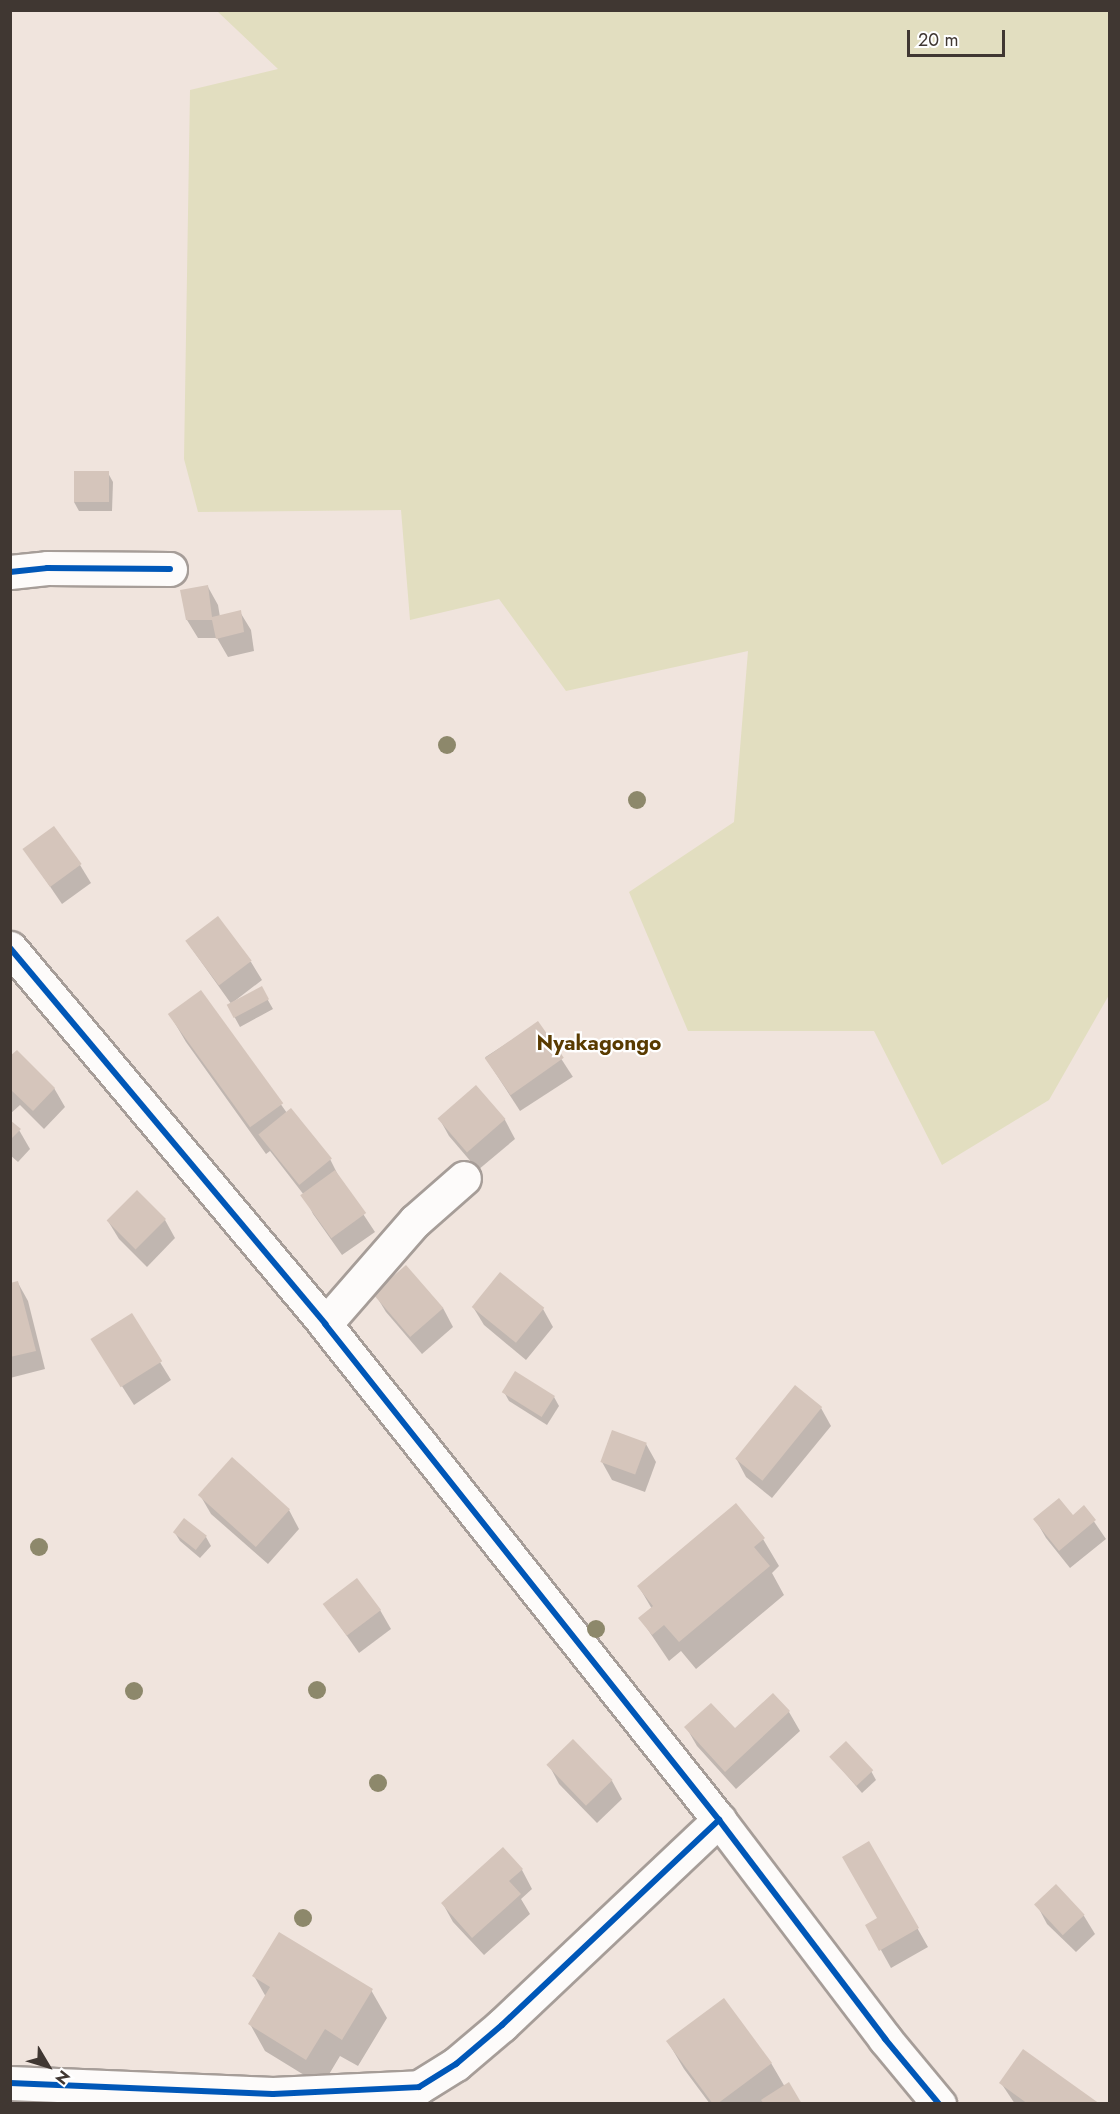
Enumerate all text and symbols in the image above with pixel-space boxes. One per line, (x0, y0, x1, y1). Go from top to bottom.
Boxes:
scale bar (910, 18, 1008, 56)
text: 20 m (918, 27, 958, 53)
district label: Nyakagongo (537, 1030, 661, 1056)
north arrow (18, 2036, 78, 2096)
text: N (50, 2065, 76, 2089)

